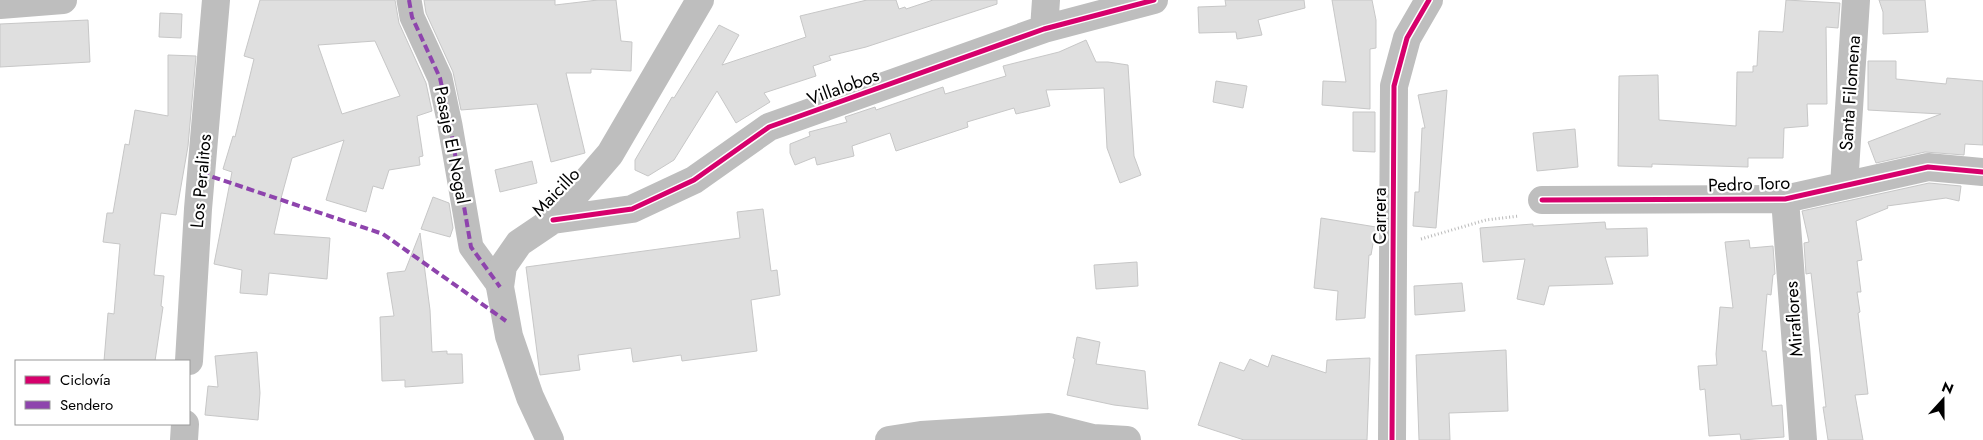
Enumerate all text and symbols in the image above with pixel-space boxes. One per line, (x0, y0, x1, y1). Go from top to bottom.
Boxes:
street label: Santa Filomena (1833, 35, 1867, 151)
street label: Villalobos (803, 62, 883, 112)
street label: Pasaje El Nogal (428, 84, 476, 206)
street label: Los Peralitos (184, 133, 218, 229)
street label: Maicillo (526, 162, 586, 222)
street label: Pedro Toro (1708, 170, 1791, 198)
street label: Carrera (1367, 187, 1393, 245)
street label: Miraflores (1778, 280, 1810, 358)
legend (15, 360, 190, 425)
text: Ciclovía (60, 369, 110, 391)
north arrow (1918, 375, 1968, 425)
text: N (1939, 377, 1956, 399)
text: Sendero (60, 394, 113, 416)

